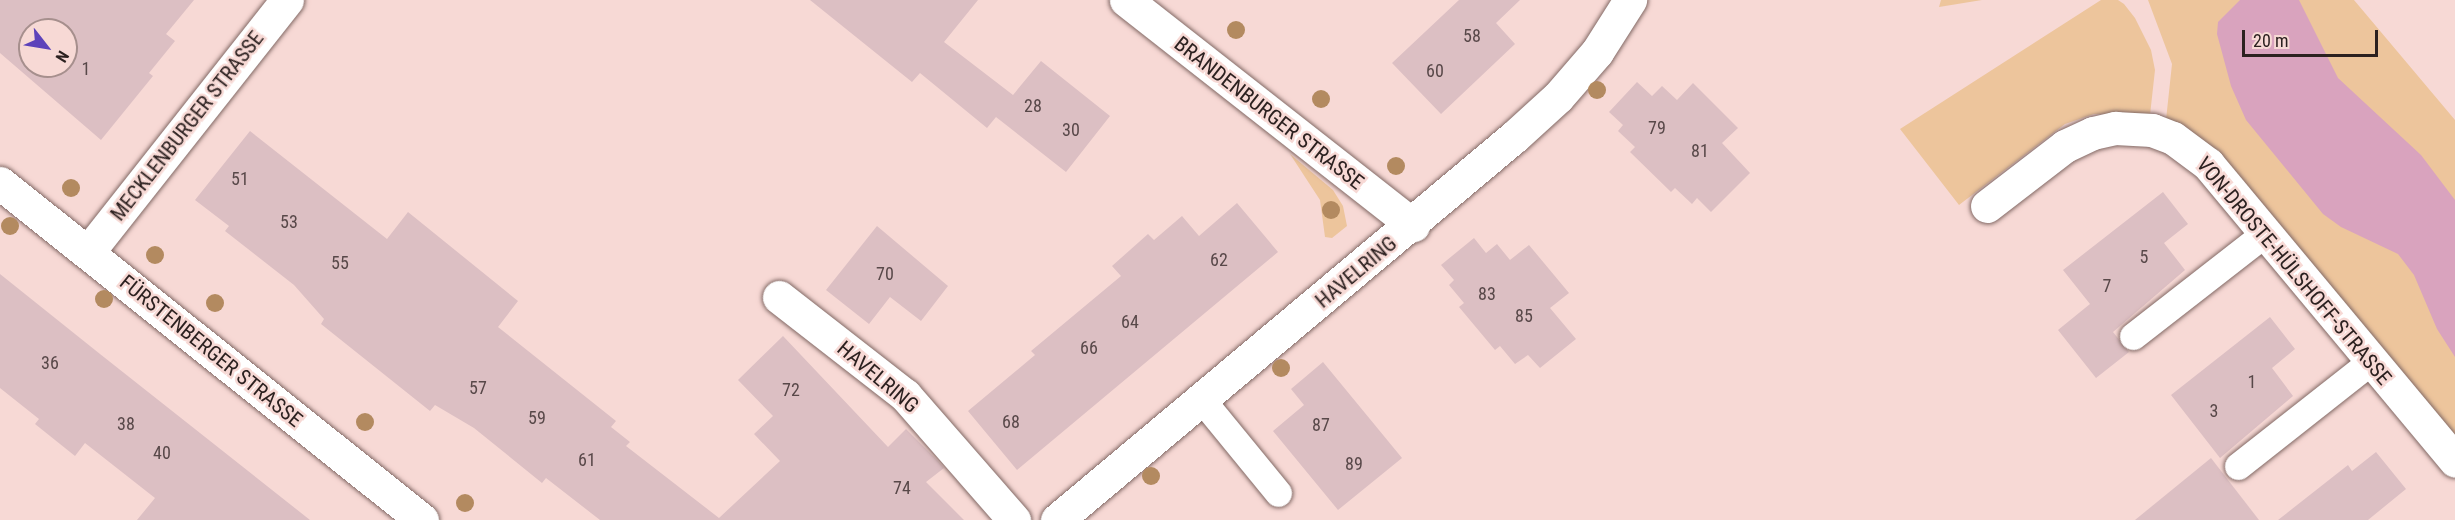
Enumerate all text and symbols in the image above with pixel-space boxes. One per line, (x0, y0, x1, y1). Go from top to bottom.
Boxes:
north arrow (18, 18, 78, 78)
scale bar (2245, 18, 2382, 56)
house number: 58 (1463, 25, 1481, 47)
street label: MECKLENBURGER STRASSE (105, 26, 269, 226)
text: 20 m (2253, 30, 2288, 51)
street label: BRANDENBURGER STRASSE (1169, 31, 1369, 195)
text: N (51, 47, 73, 66)
house number: 1 (82, 58, 90, 80)
house number: 60 (1426, 60, 1444, 82)
house number: 28 (1024, 95, 1042, 117)
house number: 79 (1648, 117, 1666, 139)
house number: 30 (1062, 119, 1080, 141)
house number: 81 (1691, 140, 1709, 162)
street label: VON-DROSTE-HÜLSHOFF-STRASSE (2191, 152, 2397, 390)
house number: 51 (231, 168, 249, 190)
house number: 53 (280, 211, 298, 233)
street label: HAVELRING (1310, 231, 1402, 313)
house number: 5 (2140, 246, 2148, 268)
house number: 62 (1210, 249, 1228, 271)
house number: 55 (331, 252, 349, 274)
house number: 70 (876, 263, 894, 285)
street label: FÜRSTENBERGER STRASSE (115, 270, 307, 432)
house number: 7 (2103, 275, 2111, 297)
house number: 83 (1478, 283, 1496, 305)
house number: 85 (1515, 305, 1533, 327)
house number: 64 (1121, 311, 1139, 333)
street label: HAVELRING (832, 336, 924, 418)
house number: 66 (1080, 337, 1098, 359)
house number: 36 (41, 352, 59, 374)
house number: 1 (2248, 371, 2256, 393)
house number: 57 (469, 377, 487, 399)
house number: 72 (782, 379, 800, 401)
house number: 3 (2210, 400, 2218, 422)
house number: 59 (528, 407, 546, 429)
house number: 68 (1002, 411, 1020, 433)
house number: 38 (117, 413, 135, 435)
house number: 87 (1312, 414, 1330, 436)
house number: 40 (153, 442, 171, 464)
house number: 61 (578, 449, 596, 471)
house number: 89 (1345, 453, 1363, 475)
house number: 74 (893, 477, 911, 499)

